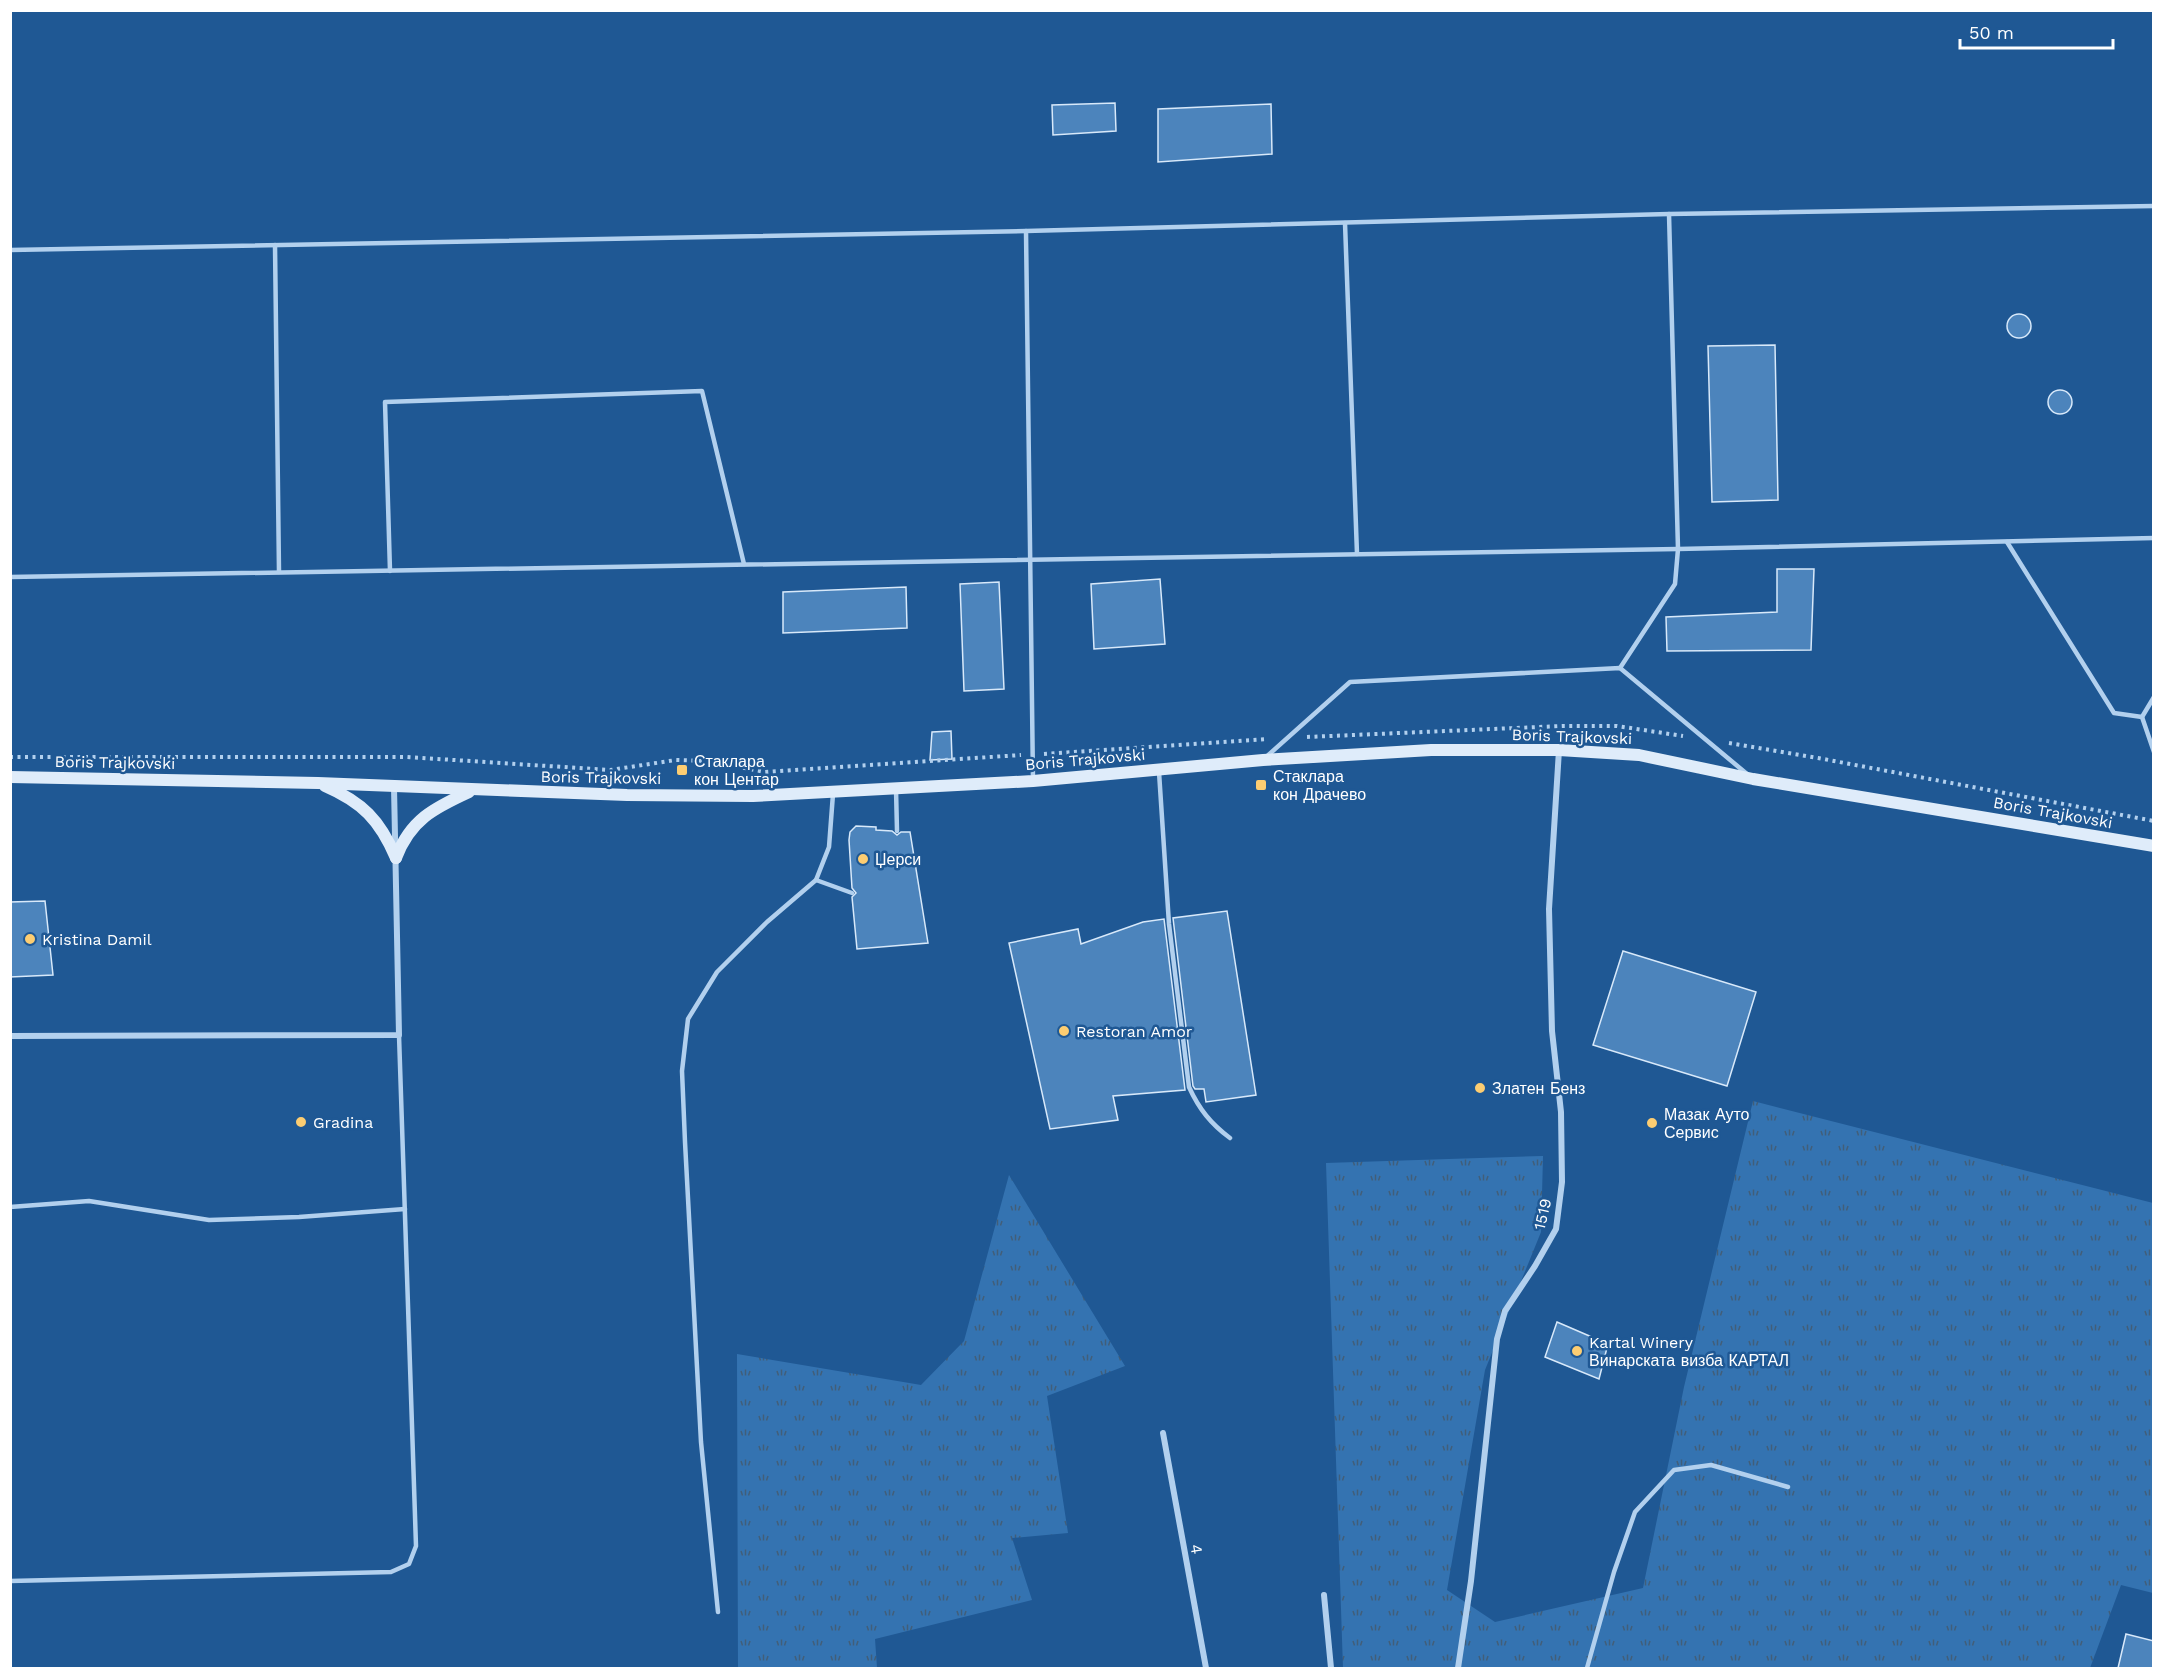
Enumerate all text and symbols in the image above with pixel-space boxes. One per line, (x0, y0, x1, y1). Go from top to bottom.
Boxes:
scale bar (1960, 12, 2113, 50)
text: 50 m (1969, 22, 2014, 43)
street label: Boris Trajkovski (1511, 725, 1633, 748)
street label: Boris Trajkovski (1024, 745, 1146, 774)
street label: Boris Trajkovski (54, 752, 176, 773)
place label: Стаклара кон Центар (694, 752, 779, 789)
marker: Стаклара кон Центар (675, 763, 689, 777)
street label: Boris Trajkovski (540, 767, 662, 788)
place label: Стаклара кон Драчево (1273, 767, 1366, 804)
marker: Стаклара кон Драчево (1254, 778, 1268, 792)
street label: Boris Trajkovski (1992, 793, 2114, 832)
place label: Џерси (875, 850, 921, 869)
marker: Џерси (856, 852, 870, 866)
place label: Kristina Damil (42, 930, 152, 949)
marker: Kristina Damil (23, 932, 37, 946)
place label: Restoran Amor (1076, 1022, 1193, 1041)
marker: Restoran Amor (1057, 1024, 1071, 1038)
place label: Златен Бенз (1492, 1079, 1585, 1098)
marker: Златен Бенз (1473, 1081, 1487, 1095)
place label: Мазак Ауто Сервис (1664, 1105, 1750, 1142)
place label: Gradina (313, 1113, 373, 1132)
marker: Gradina (294, 1115, 308, 1129)
marker: Мазак Ауто Сервис (1645, 1116, 1659, 1130)
street label: 1519 (1530, 1197, 1555, 1232)
place label: Kartal Winery Винарската визба КАРТАЛ (1589, 1333, 1789, 1370)
marker: Kartal Winery Винарската визба КАРТАЛ (1570, 1344, 1584, 1358)
street label: 4 (1186, 1543, 1207, 1556)

